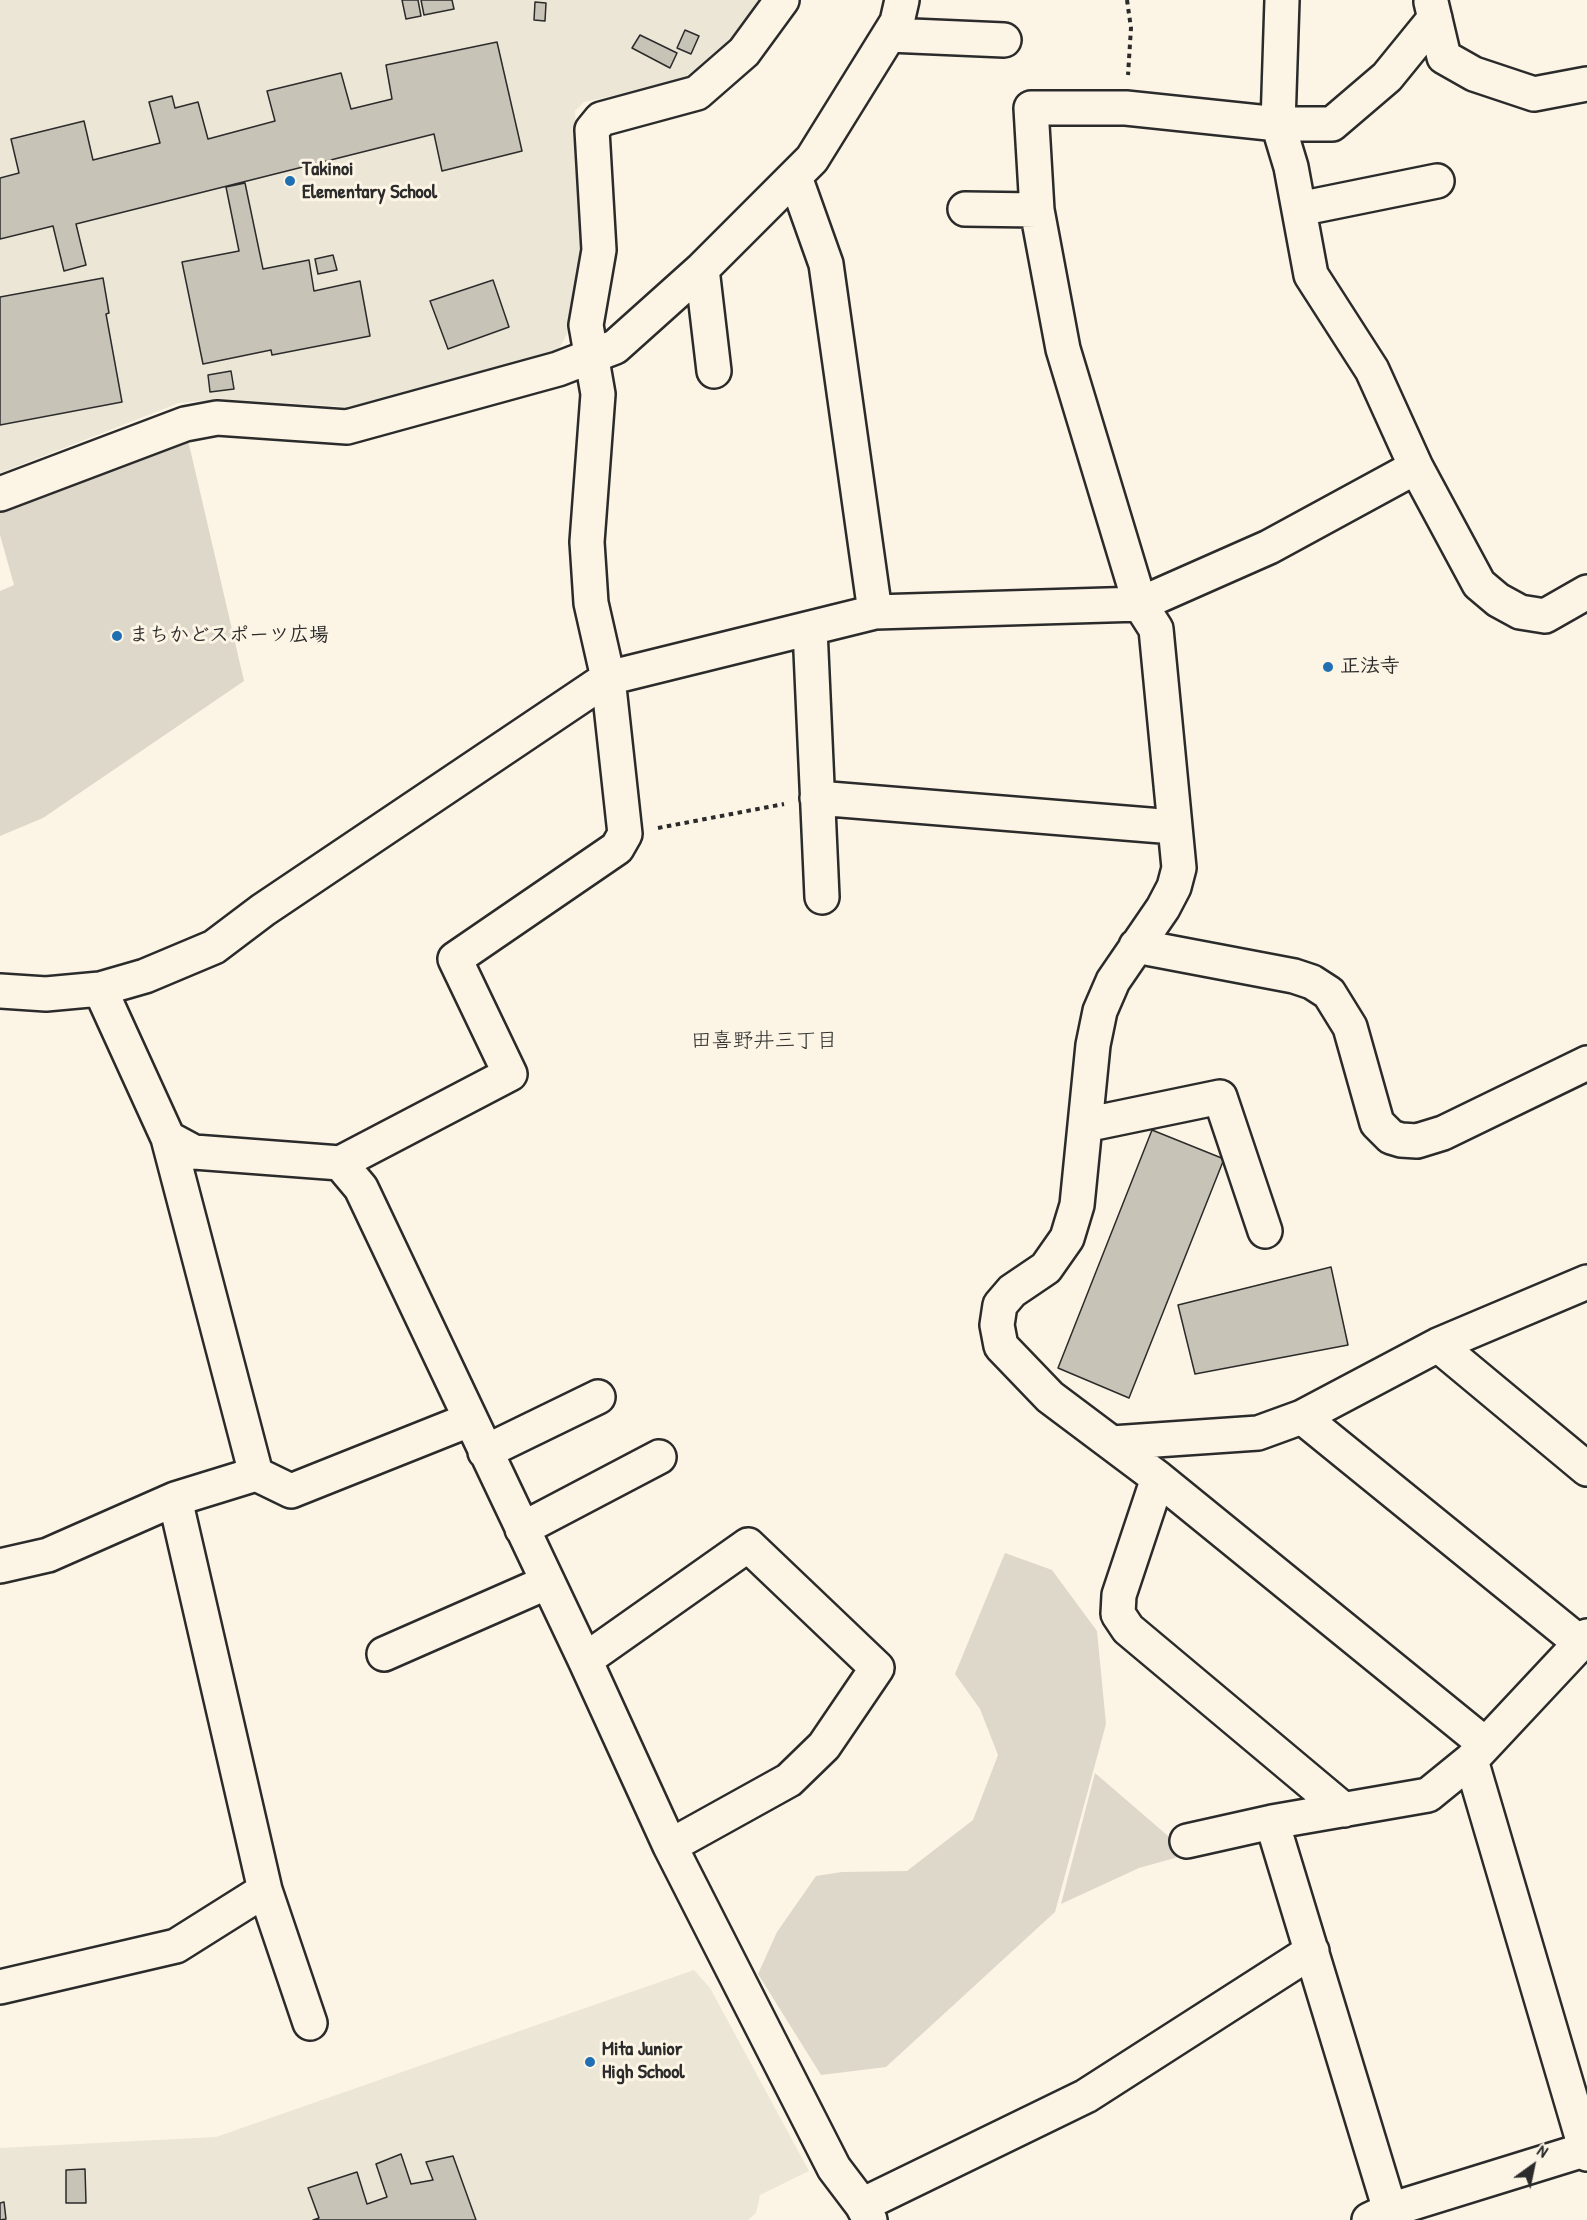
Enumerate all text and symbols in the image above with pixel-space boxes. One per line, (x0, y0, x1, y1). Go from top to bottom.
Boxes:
place label: Takinoi Elementary School (302, 158, 437, 205)
marker: Takinoi Elementary School (283, 174, 297, 188)
place label: まちかどスポーツ広場 (129, 624, 329, 648)
marker: まちかどスポーツ広場 (110, 629, 124, 643)
place label: 正法寺 (1340, 655, 1400, 679)
marker: 正法寺 (1321, 660, 1335, 674)
district label: 田喜野井三丁目 (691, 1028, 837, 1054)
place label: Mita Junior High School (602, 2038, 685, 2085)
marker: Mita Junior High School (583, 2055, 597, 2069)
north arrow (1503, 2136, 1563, 2196)
text: N (1533, 2139, 1552, 2162)

